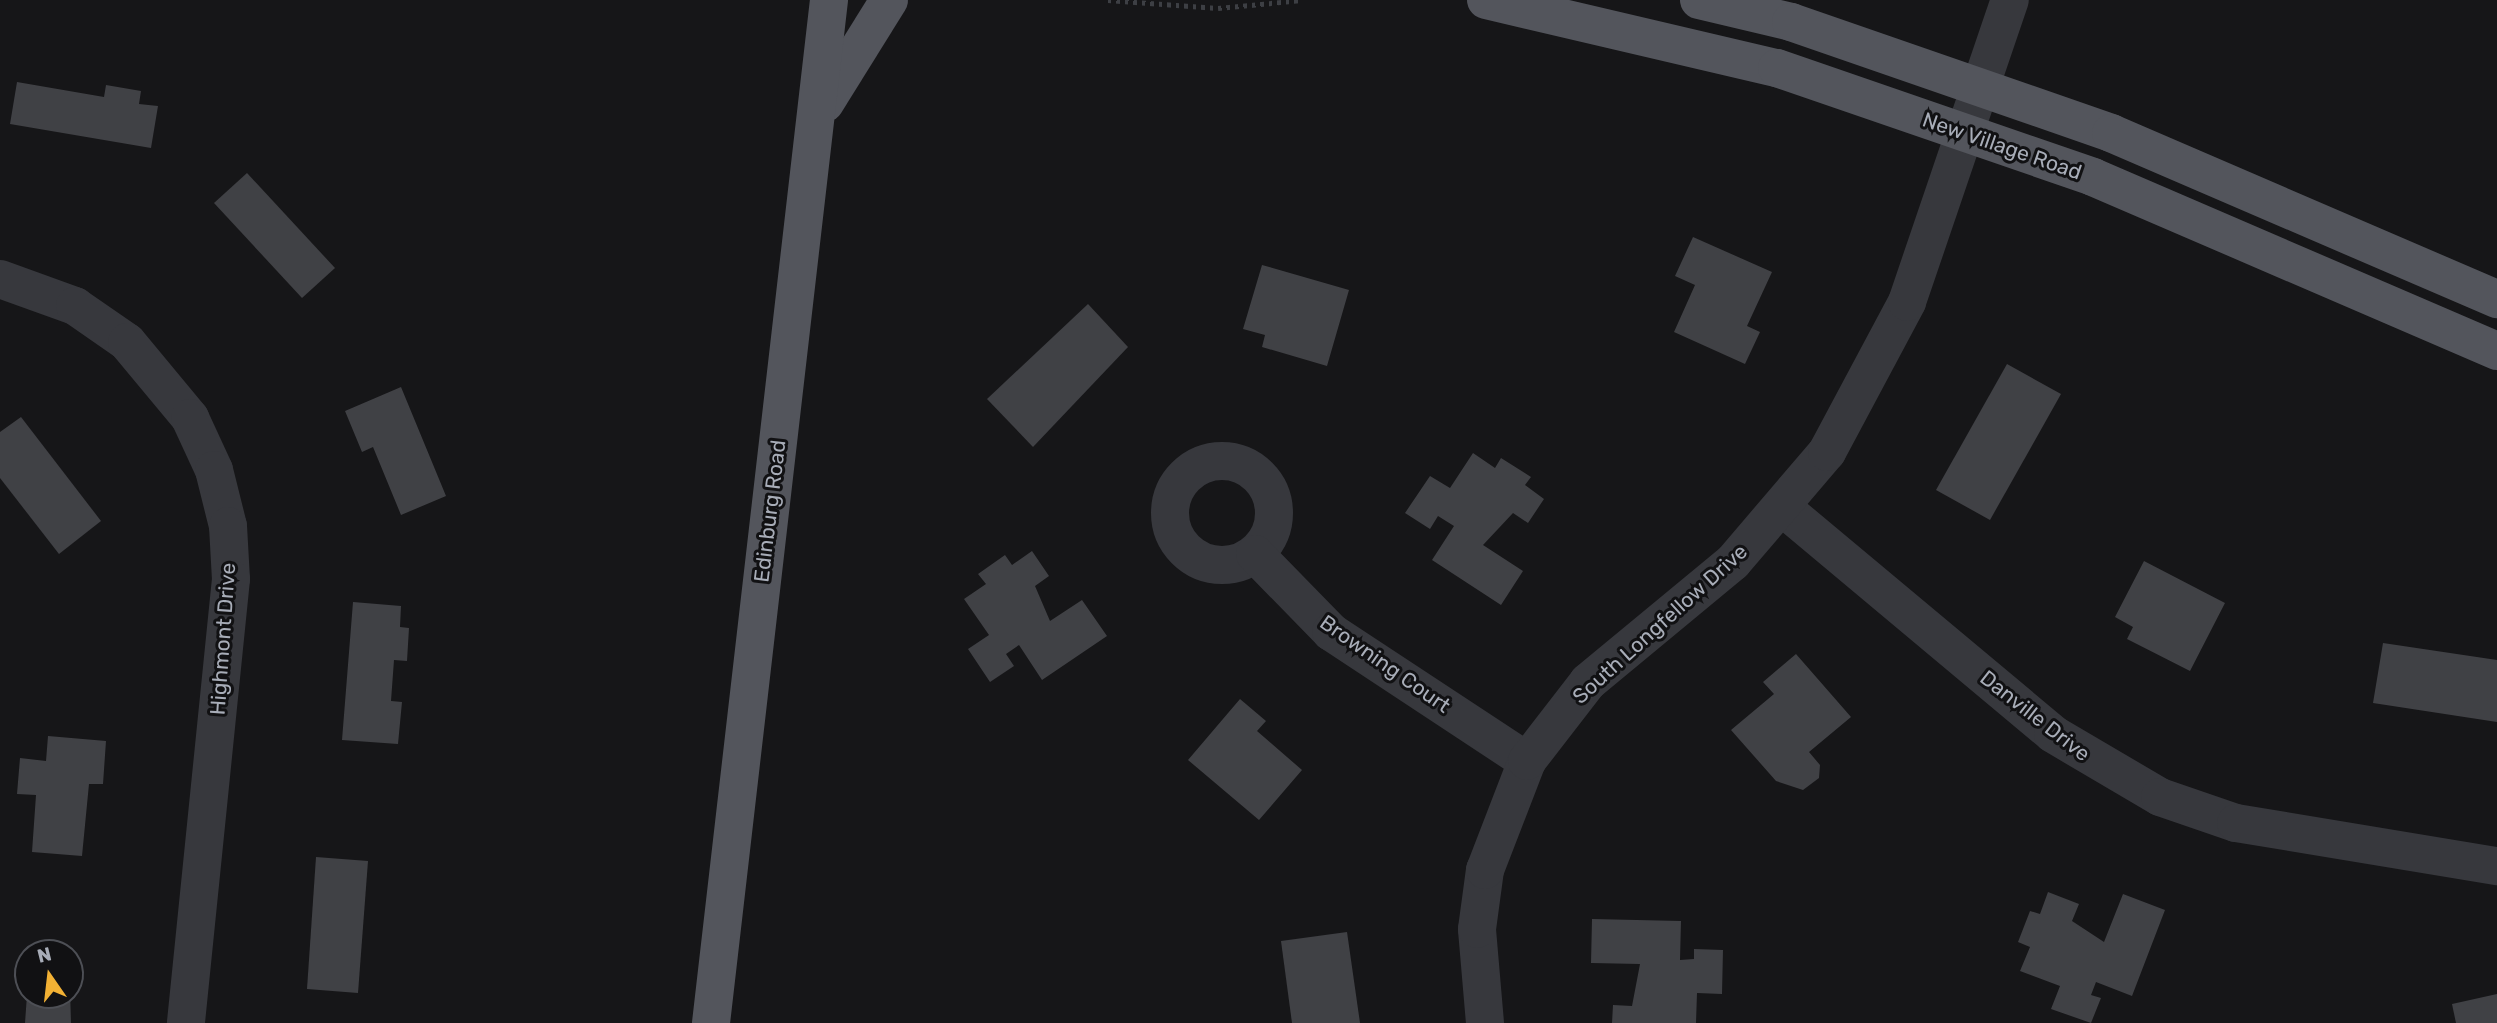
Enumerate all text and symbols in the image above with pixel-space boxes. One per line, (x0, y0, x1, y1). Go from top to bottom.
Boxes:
street label: New Village Road (1919, 107, 2085, 185)
street label: Edinburg Road (749, 438, 791, 584)
street label: South Longfellow Drive (1567, 539, 1753, 709)
street label: Highmont Drive (205, 562, 241, 716)
street label: Browning Court (1315, 610, 1455, 718)
street label: Danville Drive (1975, 665, 2095, 767)
north arrow (14, 939, 84, 1009)
text: N (35, 942, 54, 968)

